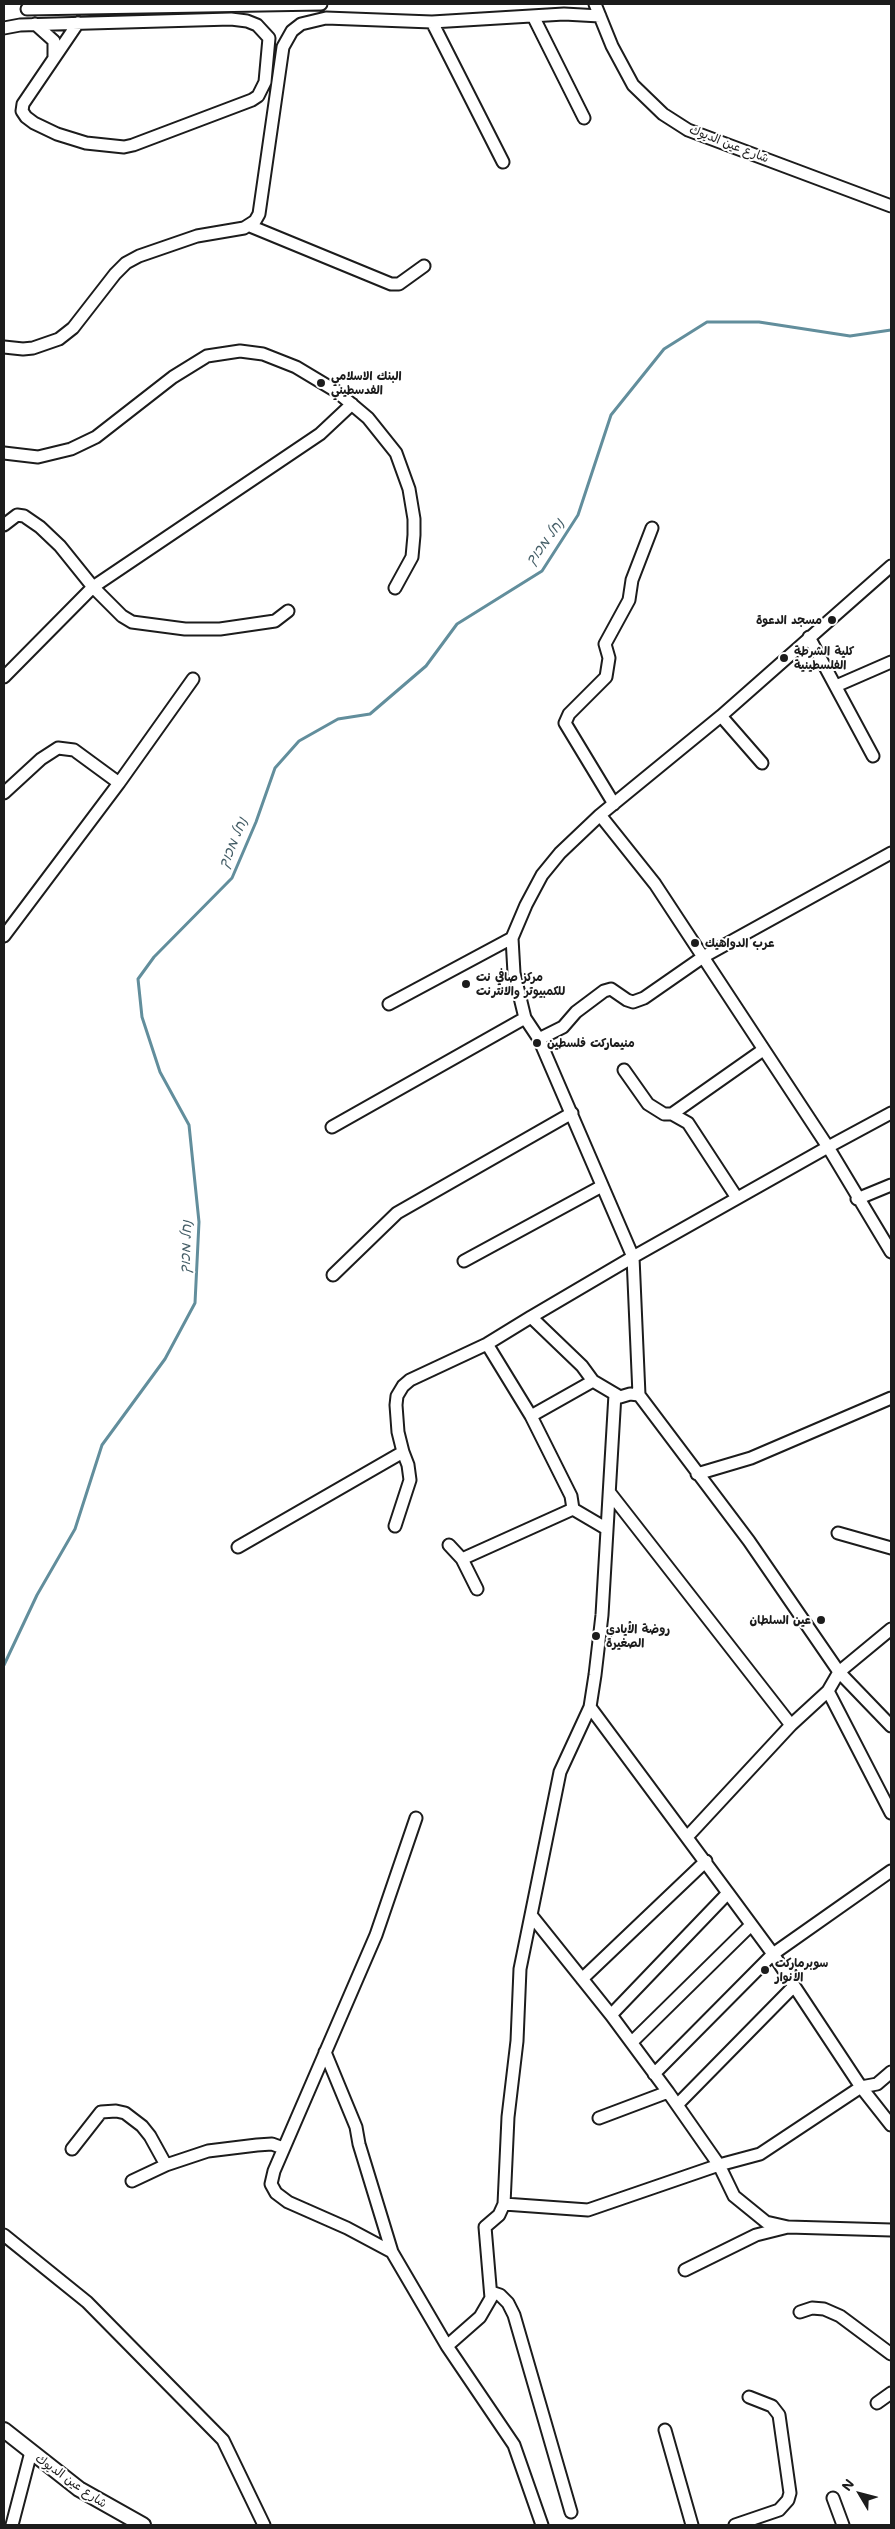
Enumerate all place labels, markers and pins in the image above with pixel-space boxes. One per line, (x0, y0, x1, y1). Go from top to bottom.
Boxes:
place label: البنك الاسلامي الفدسطيني (331, 369, 402, 397)
marker: البنك الاسلامي الفدسطيني (315, 377, 327, 389)
place label: مسجد الدعوة (756, 613, 822, 627)
marker: مسجد الدعوة (826, 614, 838, 626)
place label: كلية الشرطة الفلسطينية (794, 644, 854, 672)
marker: كلية الشرطة الفلسطينية (778, 652, 790, 664)
place label: عرب الدواهيك (705, 936, 774, 950)
marker: عرب الدواهيك (689, 937, 701, 949)
place label: مركز صافي نت للكمبيوتر والانترنت (476, 970, 565, 998)
marker: مركز صافي نت للكمبيوتر والانترنت (460, 978, 472, 990)
place label: منيماركت فلسطين (547, 1036, 635, 1050)
marker: منيماركت فلسطين (531, 1037, 543, 1049)
place label: عين السلطان (750, 1613, 811, 1627)
marker: عين السلطان (815, 1614, 827, 1626)
place label: روضة الأيادي الصغيرة (606, 1622, 670, 1650)
marker: روضة الأيادي الصغيرة (590, 1630, 602, 1642)
place label: سوبرماركت الأنوار (775, 1956, 828, 1984)
marker: سوبرماركت الأنوار (759, 1964, 771, 1976)

